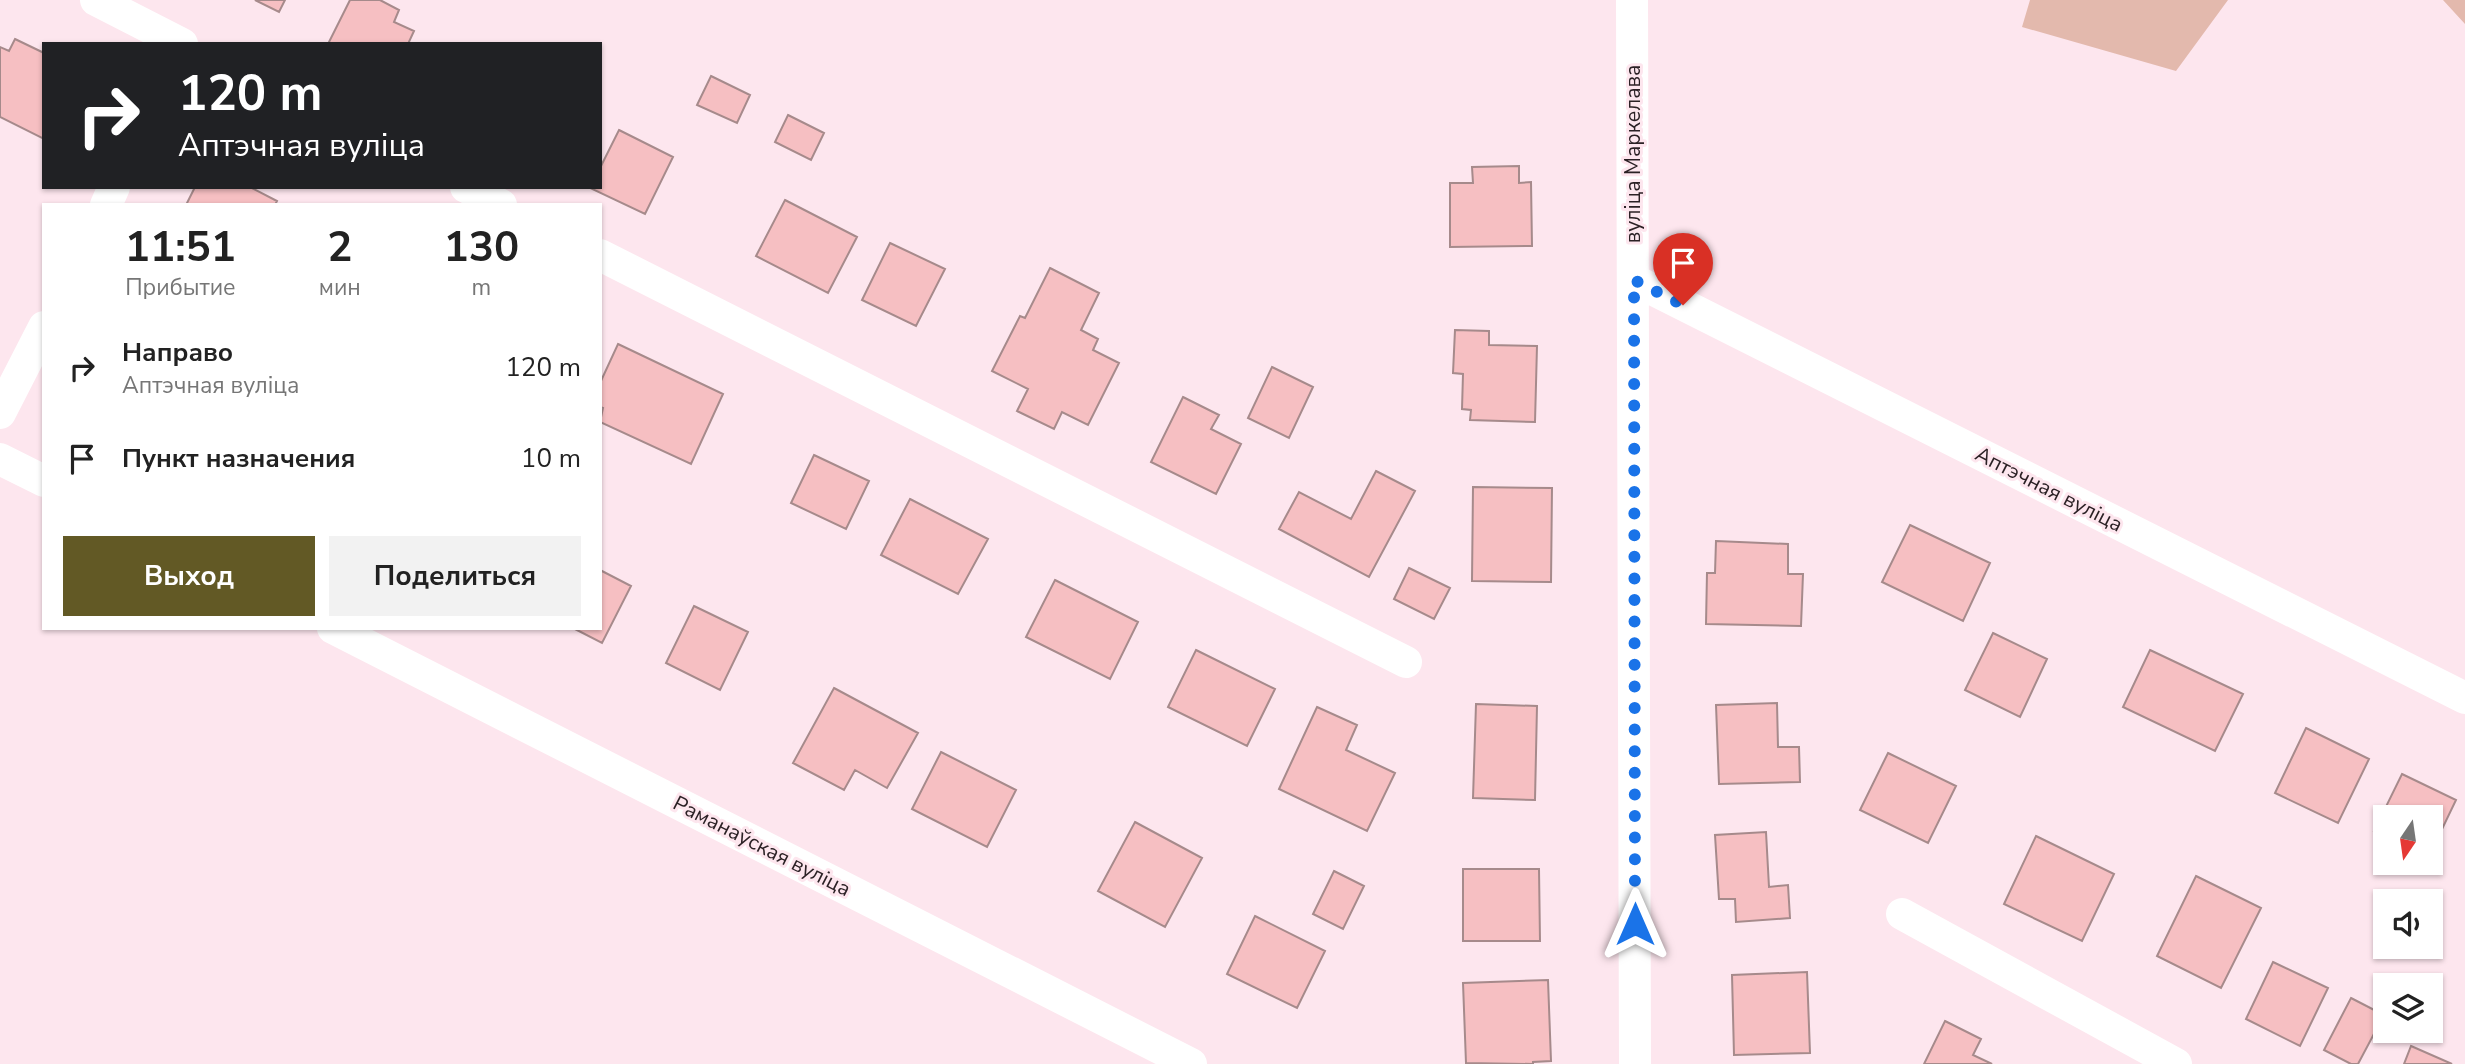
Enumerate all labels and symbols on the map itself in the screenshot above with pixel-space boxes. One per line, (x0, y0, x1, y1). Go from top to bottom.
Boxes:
street label: вуліца Маркелава (1619, 65, 1647, 243)
pin (1653, 233, 1713, 305)
street label: Аптэчная вуліца (1970, 440, 2128, 538)
street label: Раманаўская вуліца (668, 789, 856, 903)
north arrow (2373, 805, 2443, 875)
position arrow (1598, 887, 1672, 961)

